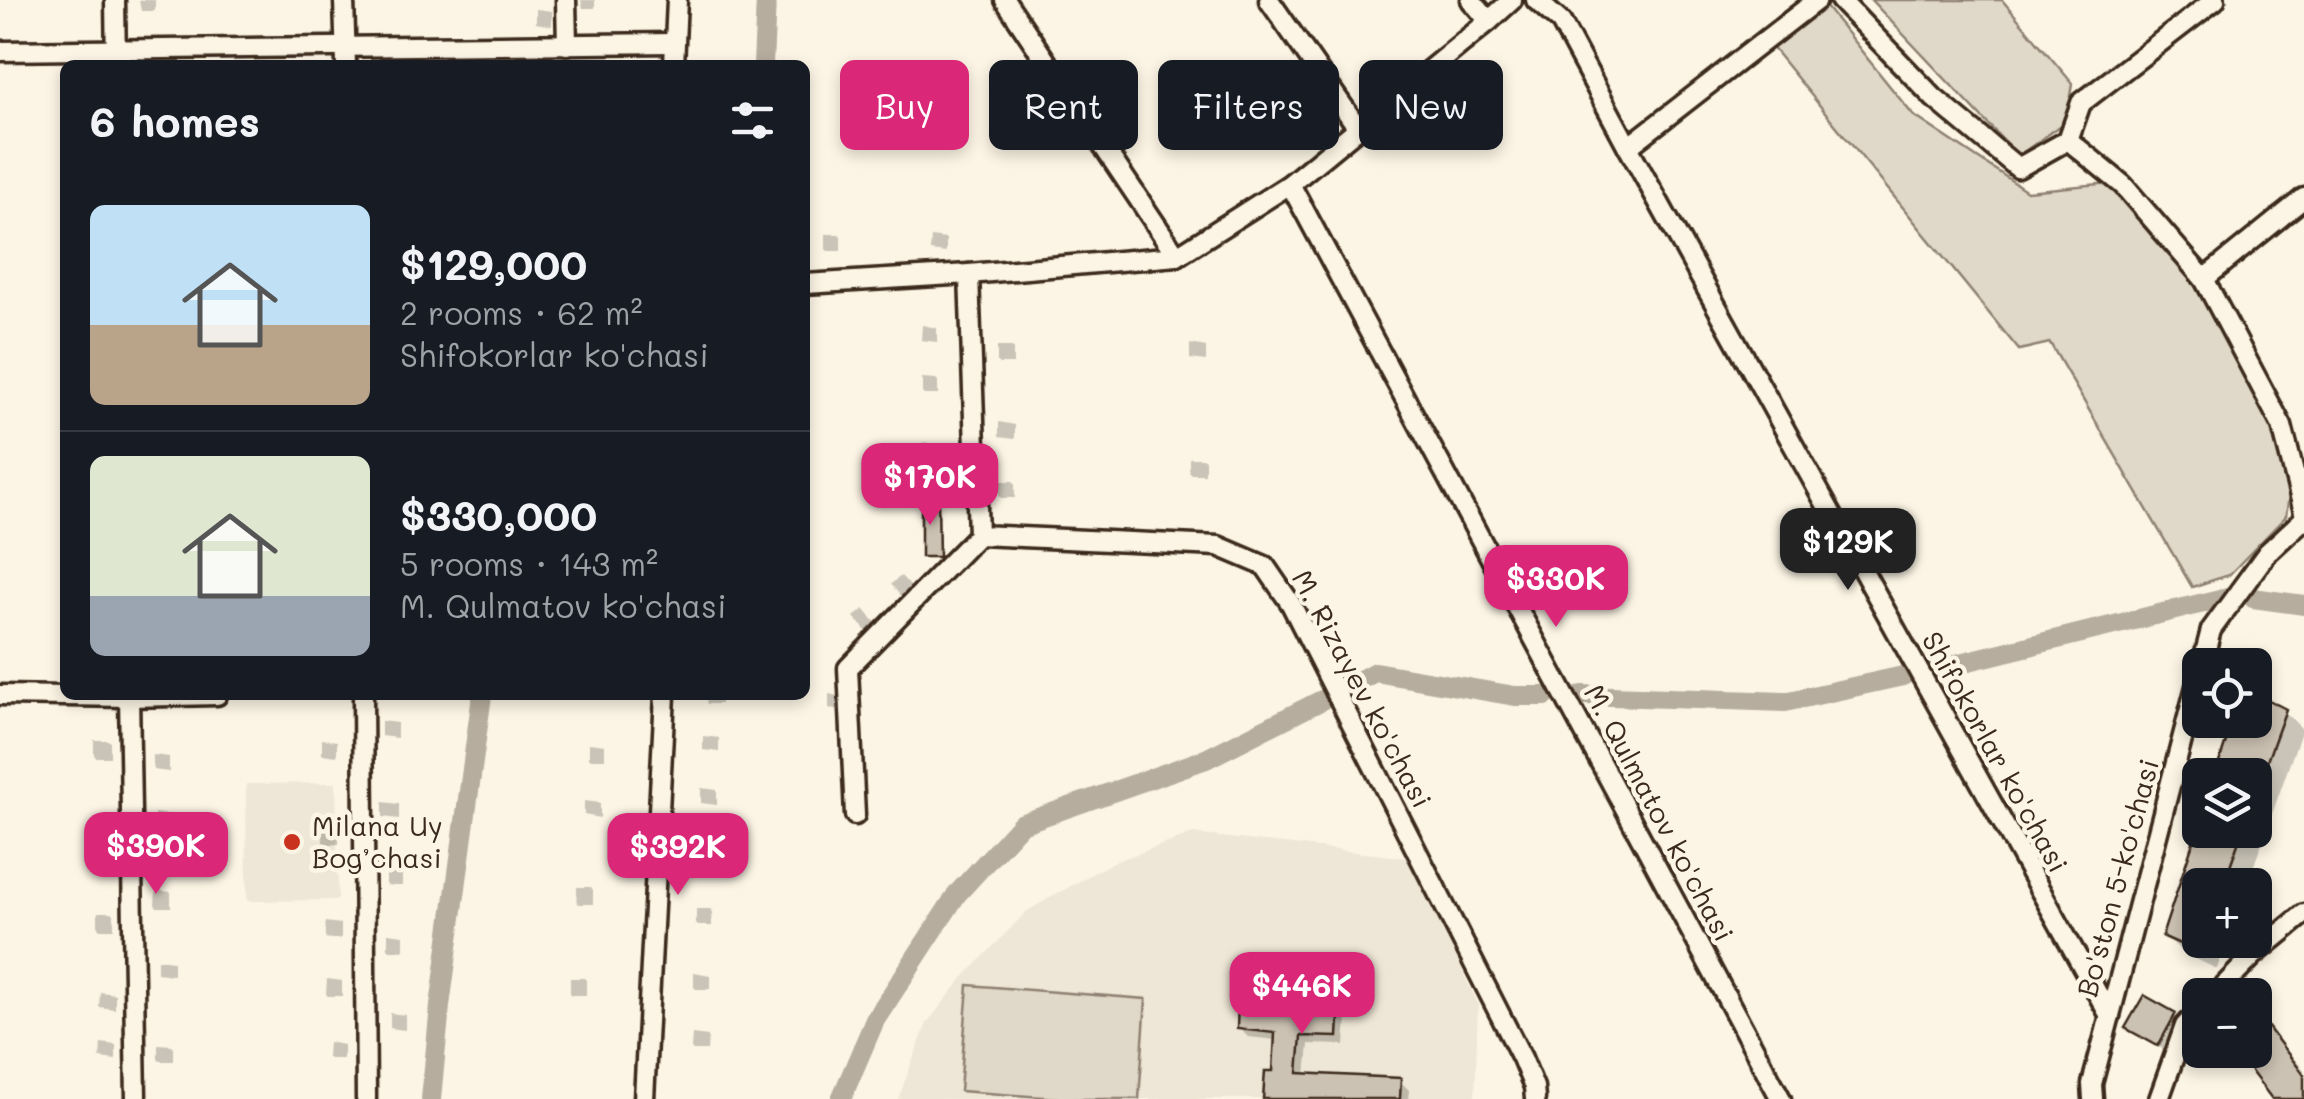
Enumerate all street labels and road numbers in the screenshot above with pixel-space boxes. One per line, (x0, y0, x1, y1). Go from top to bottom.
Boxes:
street label: M. Rizayev ko'chasi (1285, 563, 1441, 814)
street label: Shifokorlar ko'chasi (1915, 625, 2077, 878)
street label: M. Qulmatov ko'chasi (1577, 678, 1743, 947)
street label: Bo'ston 5-ko'chasi (2068, 755, 2166, 1001)

